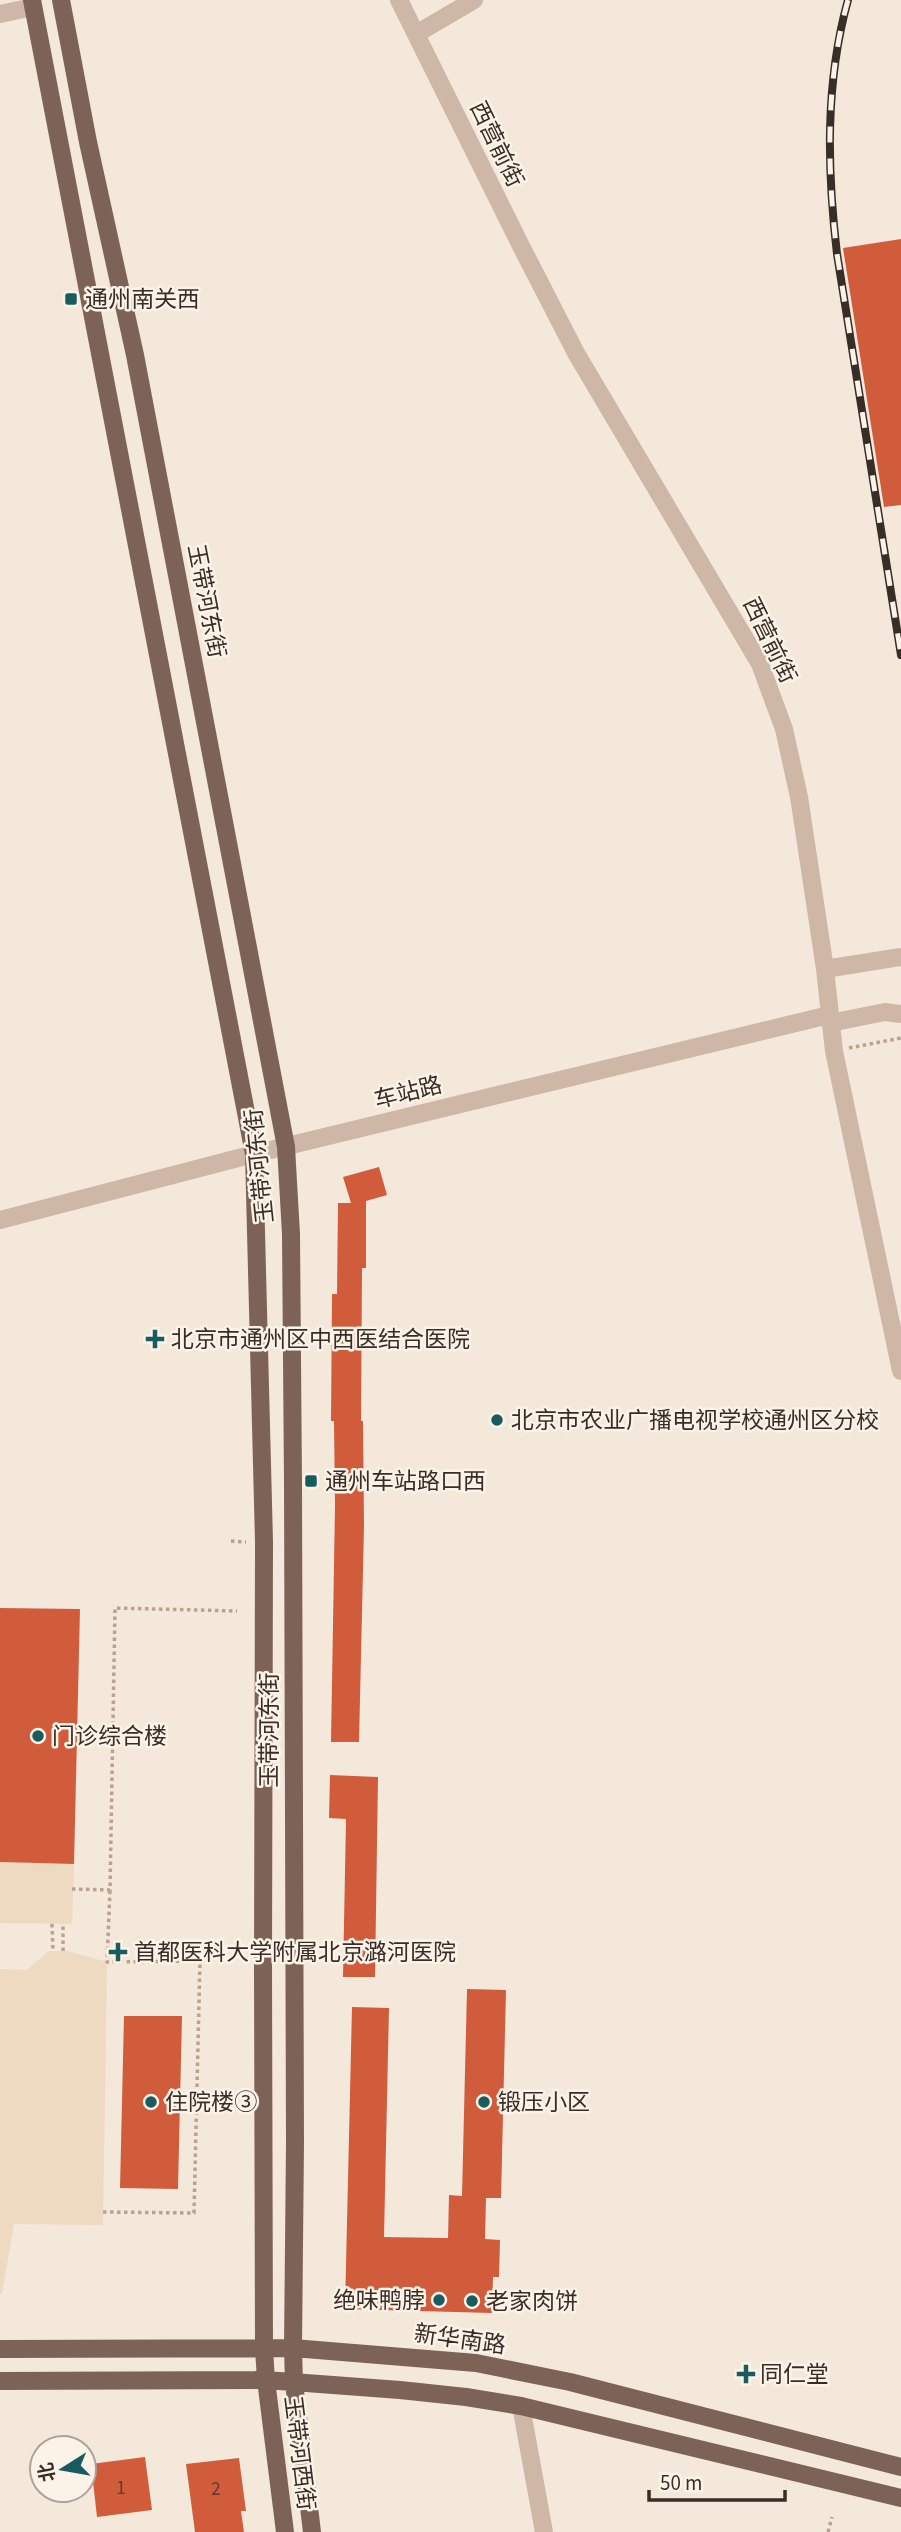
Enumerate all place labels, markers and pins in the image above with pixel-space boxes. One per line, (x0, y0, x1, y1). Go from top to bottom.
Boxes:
place label: 通州南关西 (85, 283, 200, 316)
marker: 通州南关西 (63, 291, 79, 307)
place label: 北京市通州区中西医结合医院 (171, 1323, 470, 1356)
marker: 北京市通州区中西医结合医院 (145, 1329, 165, 1349)
place label: 北京市农业广播电视学校通州区分校 (511, 1404, 879, 1437)
marker: 北京市农业广播电视学校通州区分校 (489, 1412, 505, 1428)
place label: 通州车站路口西 (325, 1465, 486, 1498)
marker: 通州车站路口西 (303, 1473, 319, 1489)
place label: 门诊综合楼 (52, 1720, 167, 1753)
marker: 门诊综合楼 (30, 1728, 46, 1744)
place label: 首都医科大学附属北京潞河医院 (134, 1936, 456, 1969)
marker: 首都医科大学附属北京潞河医院 (108, 1942, 128, 1962)
place label: 住院楼③ (165, 2086, 257, 2119)
place label: 锻压小区 (498, 2086, 590, 2119)
marker: 住院楼③ (143, 2094, 159, 2110)
marker: 锻压小区 (476, 2094, 492, 2110)
place label: 绝味鸭脖 (333, 2284, 425, 2317)
place label: 老家肉饼 (486, 2285, 578, 2318)
marker: 绝味鸭脖 (431, 2292, 447, 2308)
marker: 老家肉饼 (464, 2293, 480, 2309)
place label: 同仁堂 (760, 2358, 829, 2391)
marker: 同仁堂 (738, 2366, 754, 2382)

